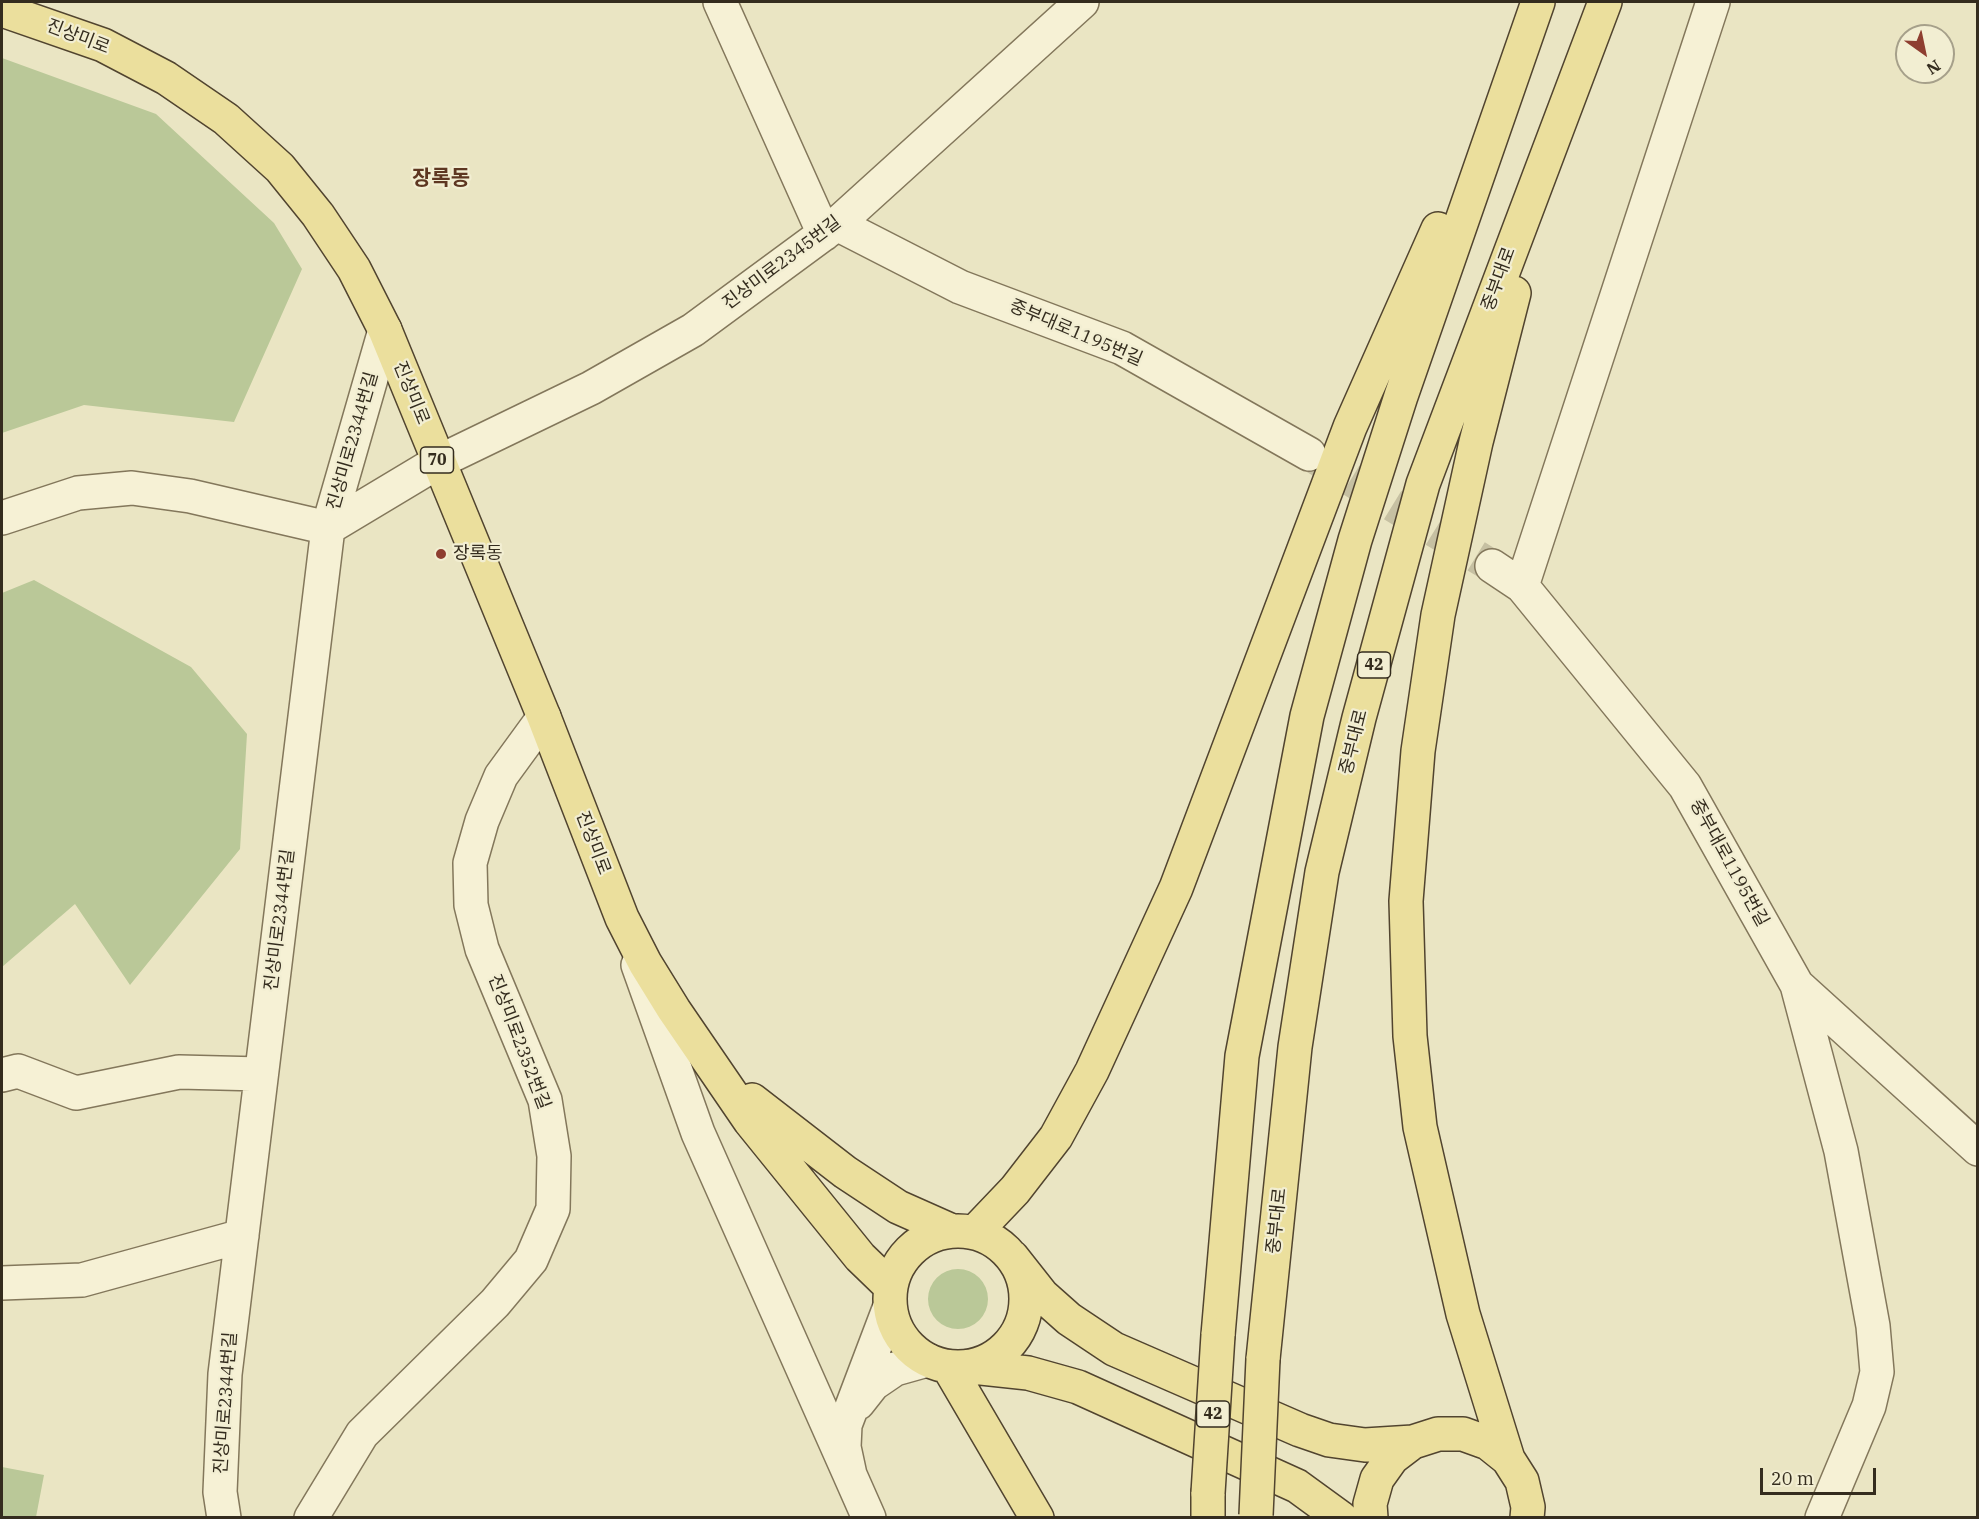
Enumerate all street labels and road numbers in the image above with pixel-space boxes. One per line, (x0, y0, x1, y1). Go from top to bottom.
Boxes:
street label: 진상미로 (43, 15, 113, 59)
street label: 진상미로2345번길 (719, 211, 845, 315)
street label: 중부대로 (1478, 244, 1520, 314)
street label: 중부대로1195번길 (1006, 295, 1146, 371)
street label: 진상미로 (389, 358, 433, 428)
street label: 진상미로2344번길 (323, 370, 383, 512)
road number: 70 (420, 447, 454, 473)
road number: 42 (1358, 652, 1390, 678)
street label: 중부대로 (1336, 707, 1372, 777)
street label: 중부대로1195번길 (1685, 795, 1773, 931)
street label: 진상미로 (571, 808, 615, 878)
street label: 진상미로2344번길 (261, 848, 299, 992)
street label: 진상미로2352번길 (483, 972, 555, 1112)
street label: 중부대로 (1263, 1187, 1291, 1255)
street label: 진상미로2344번길 (210, 1331, 242, 1475)
road number: 42 (1196, 1401, 1230, 1427)

